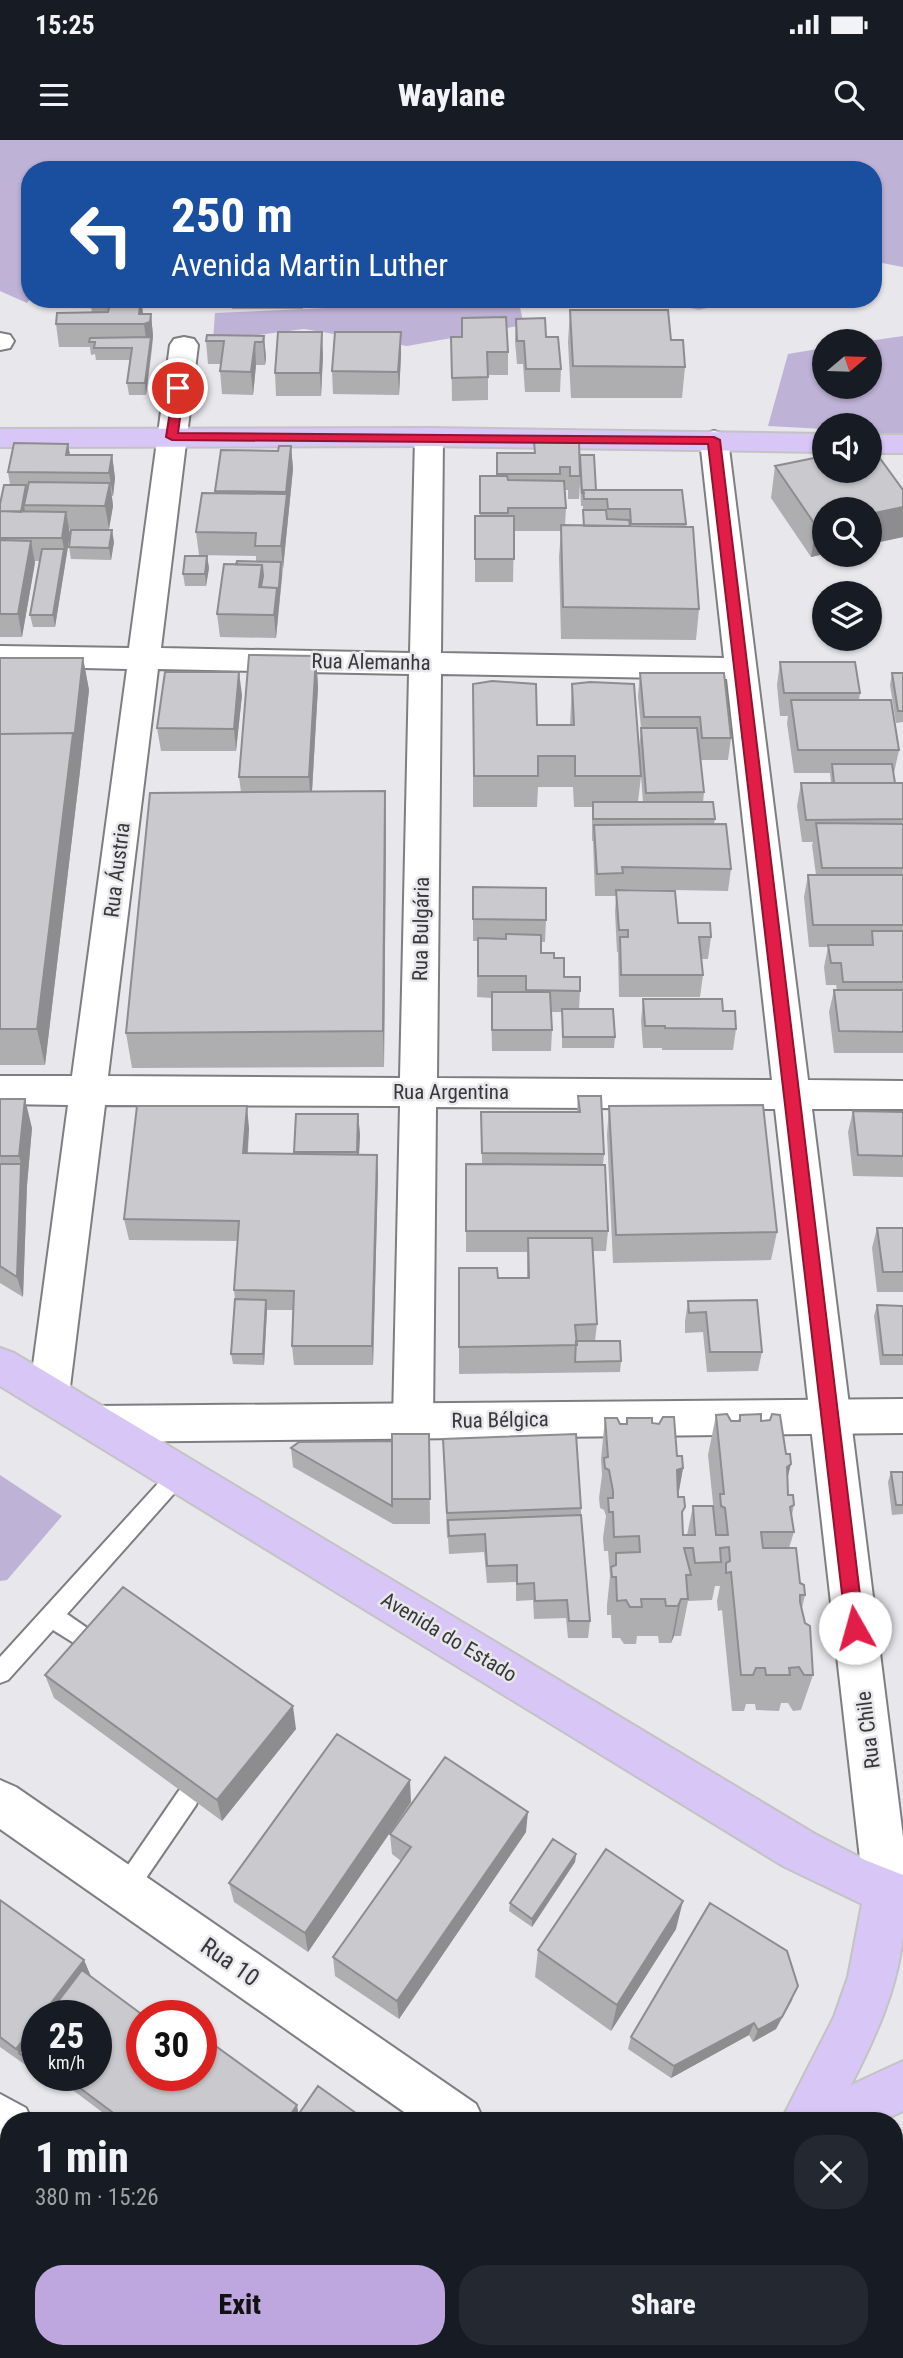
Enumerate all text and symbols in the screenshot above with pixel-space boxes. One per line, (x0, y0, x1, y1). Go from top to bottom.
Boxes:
text: 15:25 (35, 10, 95, 40)
icon: menu (35, 76, 73, 114)
text: Waylane (398, 76, 505, 114)
icon: search (830, 76, 868, 114)
text: 250 m (171, 187, 293, 244)
icon: left (56, 189, 147, 280)
text: Avenida Martin Luther (171, 246, 448, 284)
north arrow (812, 329, 882, 399)
map controls (812, 329, 882, 651)
pin (148, 358, 208, 418)
icon: arrive (159, 369, 197, 407)
button: sound (812, 413, 882, 483)
button: search (812, 497, 882, 567)
button: layers (812, 581, 882, 651)
street label: Rua Alemanha (311, 649, 431, 675)
street label: Rua Áustria (99, 821, 135, 919)
street label: Rua Bulgária (408, 877, 434, 981)
street label: Rua Argentina (393, 1080, 509, 1104)
street label: Rua Bélgica (451, 1407, 549, 1433)
street label: Avenida do Estado (377, 1587, 521, 1687)
position arrow (818, 1591, 892, 1665)
street label: Rua Chile (851, 1690, 885, 1770)
street label: Rua 10 (195, 1932, 265, 1992)
speed limit sign: 30 (126, 2000, 217, 2091)
text: 25 (49, 2016, 84, 2057)
text: km/h (48, 2052, 85, 2073)
text: 1 min (35, 2133, 129, 2182)
button: close (794, 2135, 868, 2209)
text: 380 m · 15:26 (35, 2184, 159, 2211)
button: Exit (35, 2265, 445, 2345)
button: Share (459, 2265, 868, 2345)

